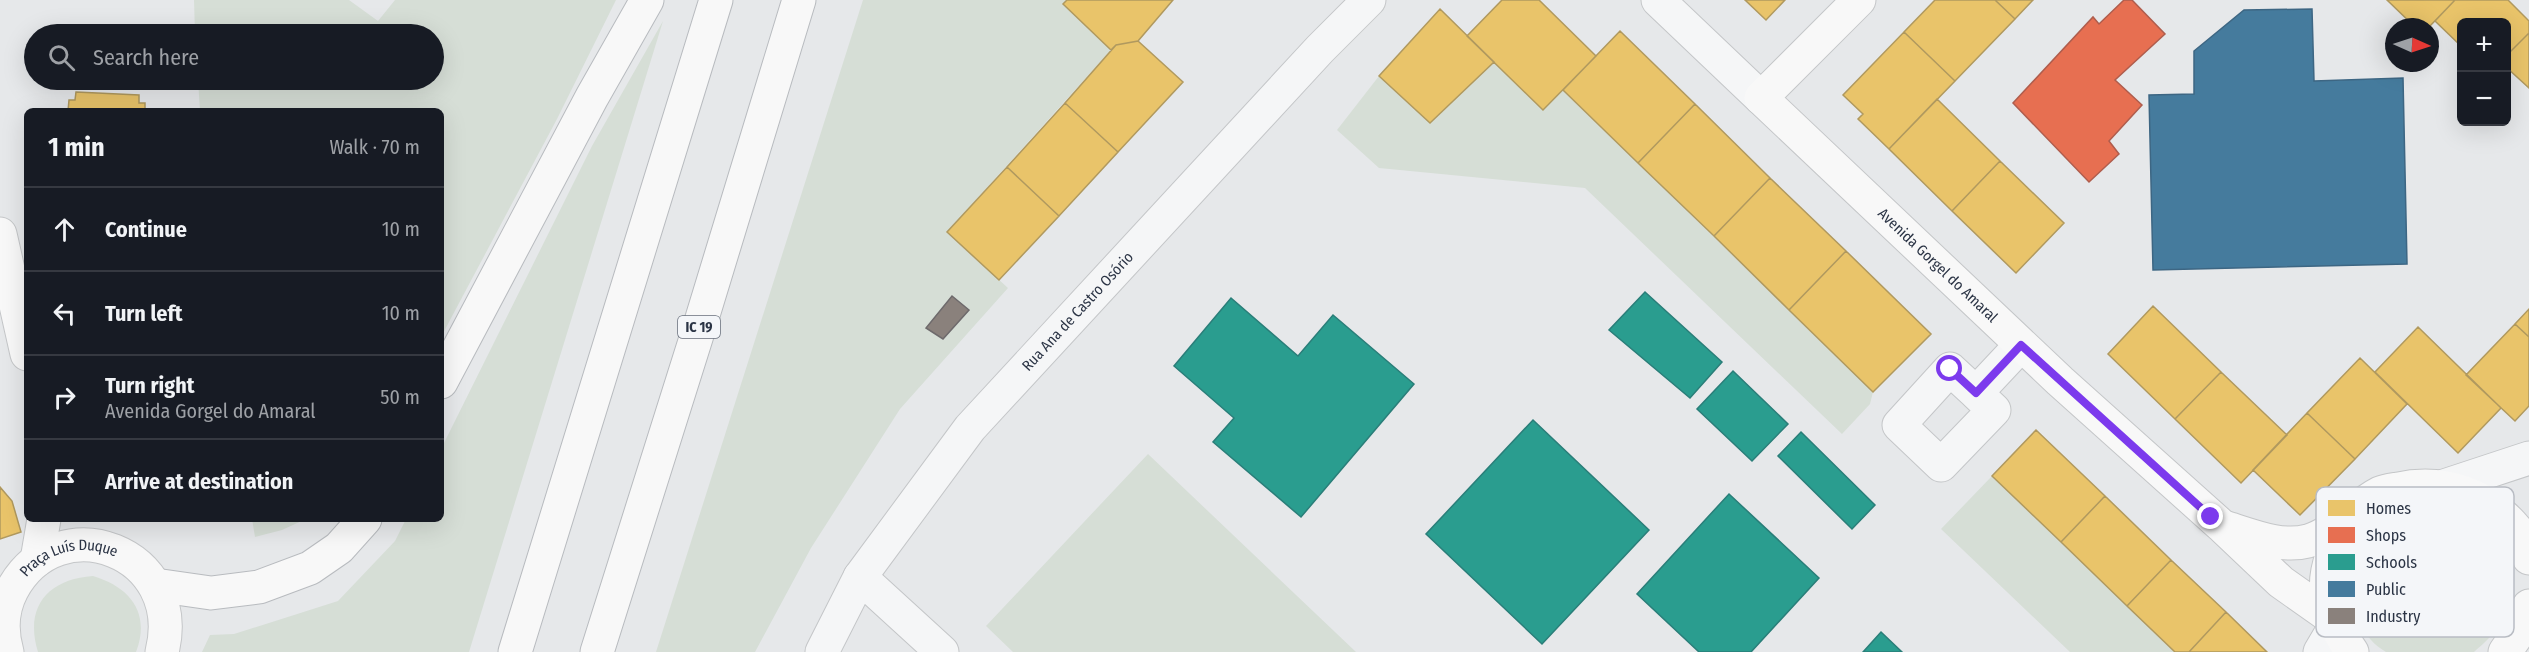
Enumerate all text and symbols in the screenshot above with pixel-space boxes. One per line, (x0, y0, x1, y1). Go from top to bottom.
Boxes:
north arrow (2385, 18, 2439, 72)
map controls (2457, 18, 2511, 126)
button: + (2457, 18, 2511, 72)
search box (24, 24, 444, 90)
icon: search (45, 41, 78, 74)
text: Search here (93, 44, 199, 71)
button: − (2457, 72, 2511, 126)
text: 1 min (48, 132, 105, 163)
text: Walk · 70 m (329, 135, 420, 159)
street label: Avenida Gorgel do Amaral (1874, 204, 2001, 326)
icon: ahead (48, 213, 81, 246)
text: Continue (105, 216, 187, 243)
text: 10 m (382, 217, 420, 241)
street label: Rua Ana de Castro Osório (1018, 248, 1137, 375)
icon: left (48, 297, 81, 330)
text: Turn left (105, 300, 183, 327)
text: 10 m (382, 301, 420, 325)
road number: IC 19 (678, 316, 720, 338)
route start (1936, 355, 1962, 381)
text: Turn right (105, 372, 194, 399)
icon: right (48, 381, 81, 414)
text: 50 m (380, 385, 420, 409)
text: Avenida Gorgel do Amaral (105, 399, 316, 423)
icon: arrive (48, 465, 81, 498)
text: Arrive at destination (105, 468, 293, 495)
legend (2316, 487, 2514, 637)
text: Homes (2366, 499, 2411, 518)
route end (2197, 503, 2223, 529)
text: Shops (2366, 526, 2406, 545)
street label: Praça Luís Duque (16, 536, 121, 580)
text: Schools (2366, 553, 2417, 572)
text: Public (2366, 580, 2406, 599)
text: Industry (2366, 607, 2421, 626)

